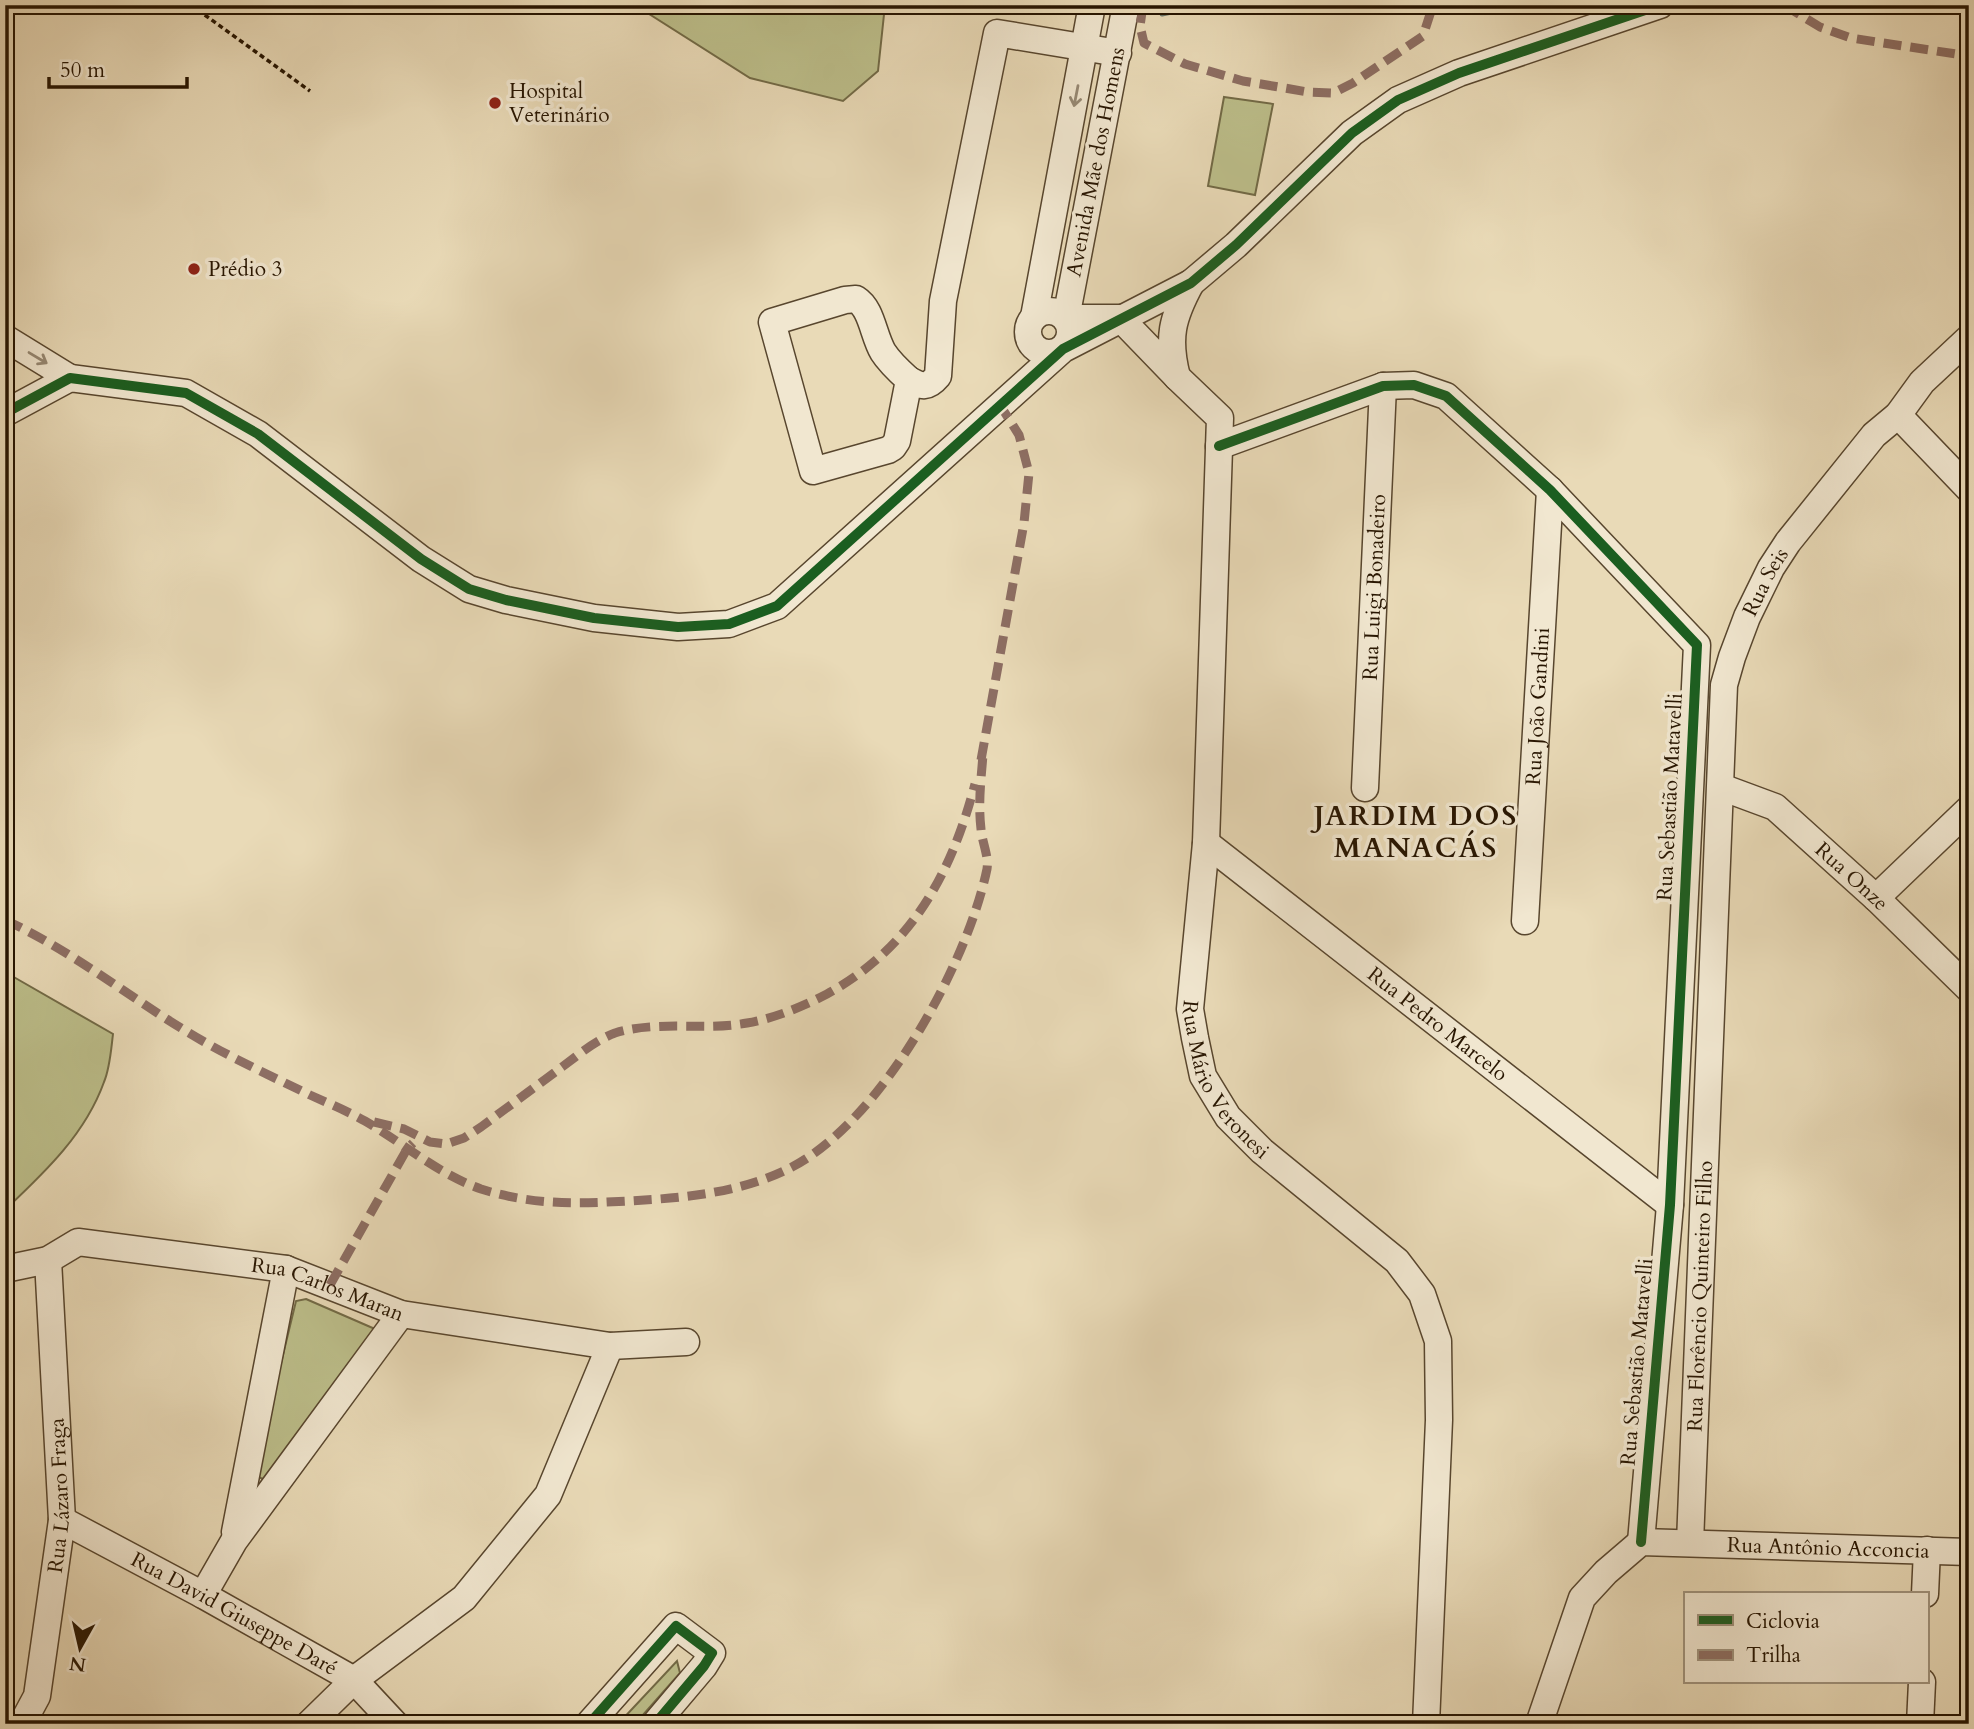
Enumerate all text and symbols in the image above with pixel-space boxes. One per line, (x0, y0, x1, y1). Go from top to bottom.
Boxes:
street label: Avenida Mãe dos Homens (1060, 45, 1132, 279)
scale bar (49, 46, 187, 90)
text: 50 m (60, 56, 105, 85)
place label: Hospital Veterinário (509, 77, 610, 130)
one-way arrow (1068, 84, 1082, 107)
marker: Hospital Veterinário (487, 95, 503, 111)
place label: Prédio 3 (208, 255, 282, 284)
marker: Prédio 3 (186, 261, 202, 277)
one-way arrow (27, 351, 47, 365)
street label: Rua Luigi Bonadeiro (1355, 493, 1393, 681)
street label: Rua Seis (1735, 542, 1795, 621)
street label: Rua João Gandini (1518, 627, 1557, 786)
street label: Rua Sebastião Matavelli (1650, 692, 1690, 902)
district label: JARDIM DOS MANACÁS (1310, 797, 1518, 867)
street label: Rua Onze (1809, 835, 1895, 917)
street label: Rua Pedro Marcelo (1361, 960, 1514, 1088)
street label: Rua Mário Veronesi (1175, 999, 1276, 1166)
street label: Rua Florêncio Quinteiro Filho (1680, 1160, 1720, 1432)
street label: Rua Carlos Maran (249, 1250, 408, 1328)
street label: Rua Sebastião Matavelli (1613, 1257, 1661, 1467)
street label: Rua Lázaro Fraga (40, 1417, 76, 1575)
street label: Rua Antônio Acconcia (1727, 1530, 1930, 1565)
street label: Rua David Giuseppe Daré (126, 1545, 343, 1682)
legend (1684, 1592, 1928, 1684)
text: Ciclovia (1746, 1607, 1820, 1636)
north arrow (46, 1614, 116, 1684)
text: Trilha (1746, 1641, 1801, 1670)
text: N (67, 1650, 88, 1678)

